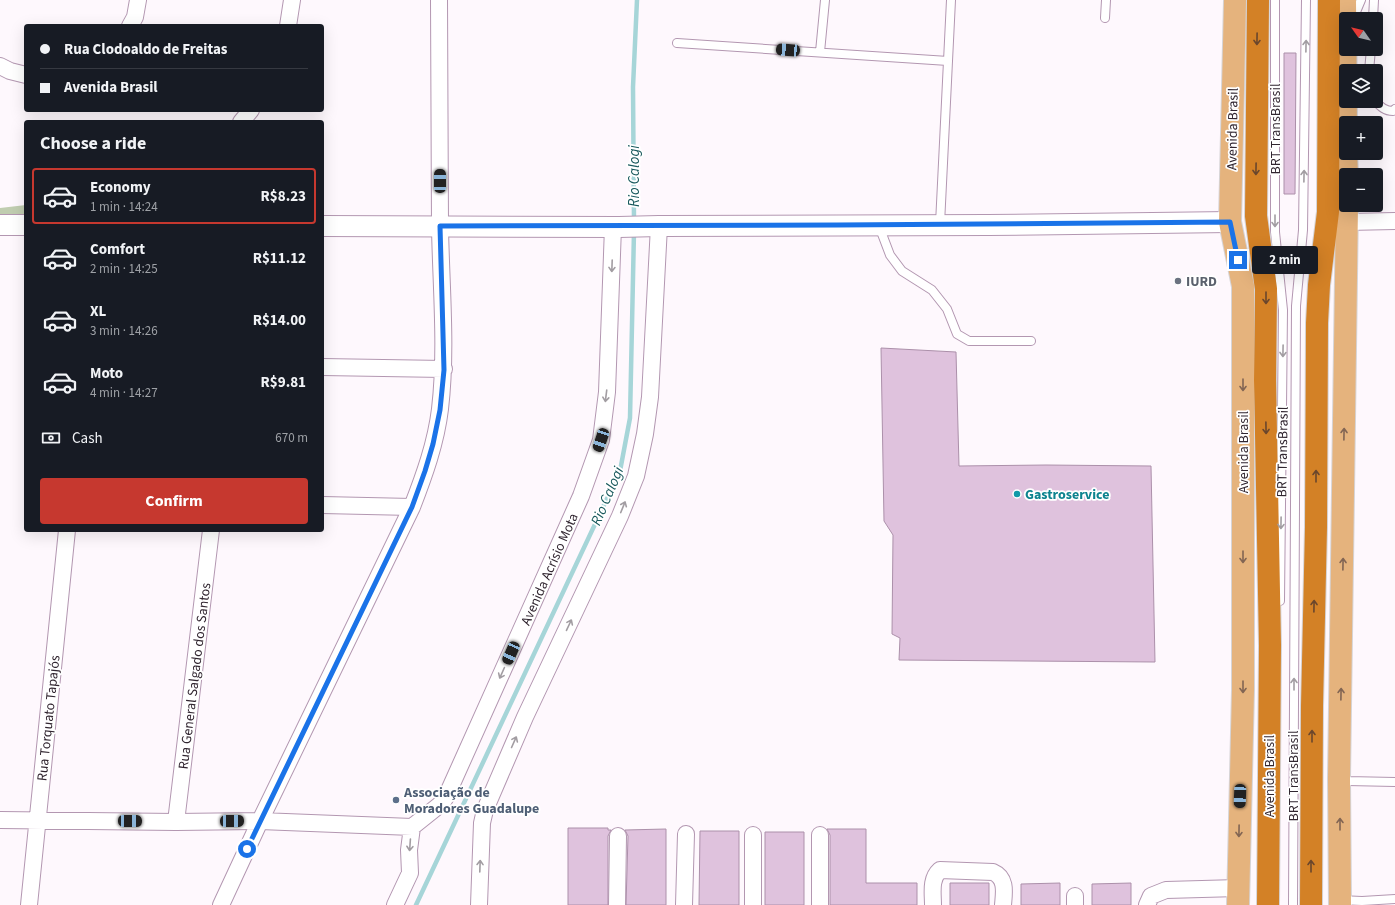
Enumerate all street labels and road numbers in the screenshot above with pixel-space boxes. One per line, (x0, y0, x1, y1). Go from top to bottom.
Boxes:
street label: BRT TransBrasil (1266, 83, 1286, 174)
street label: Avenida Brasil (1222, 87, 1244, 170)
street label: BRT TransBrasil (1272, 406, 1294, 498)
street label: Avenida Brasil (1234, 410, 1254, 493)
street label: Avenida Acrísio Mota (516, 510, 584, 629)
street label: Rua General Salgado dos Santos (174, 582, 216, 771)
street label: Rua Torquato Tapajós (32, 654, 66, 782)
street label: BRT TransBrasil (1284, 730, 1304, 821)
street label: Avenida Brasil (1260, 734, 1280, 817)

